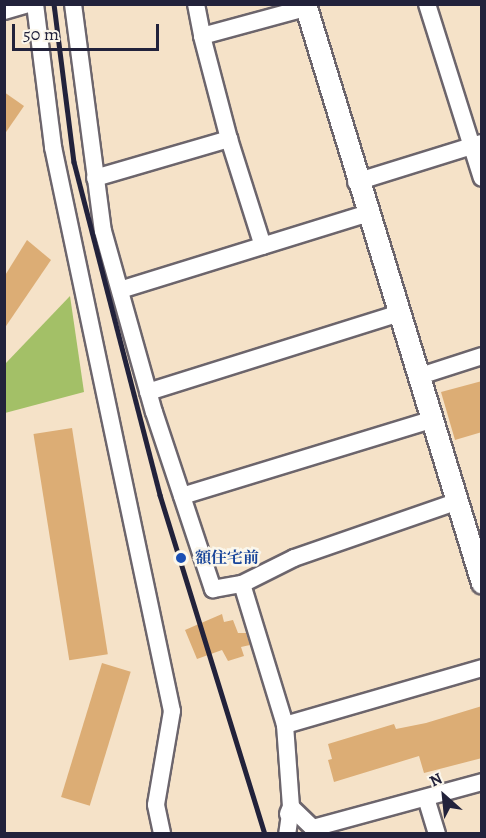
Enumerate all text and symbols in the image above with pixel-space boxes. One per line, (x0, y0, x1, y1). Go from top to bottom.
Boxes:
scale bar (15, 12, 162, 50)
text: 50 m (23, 22, 59, 46)
place label: 額住宅前 (195, 548, 259, 568)
marker: 額住宅前 (172, 549, 190, 567)
north arrow (414, 766, 474, 826)
text: N (426, 768, 446, 792)

